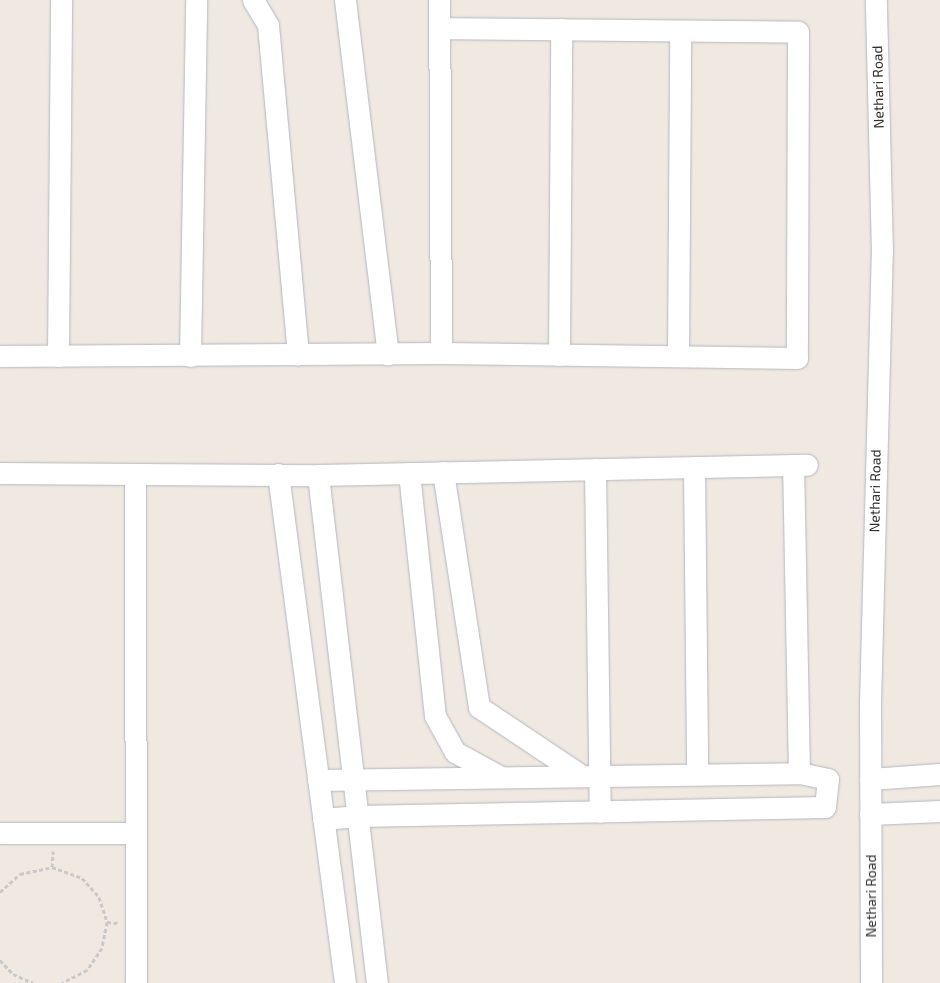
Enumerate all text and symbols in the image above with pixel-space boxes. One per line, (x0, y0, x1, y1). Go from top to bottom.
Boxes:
street label: Nethari Road (869, 45, 887, 129)
street label: Nethari Road (866, 449, 884, 533)
street label: Nethari Road (863, 855, 879, 937)

